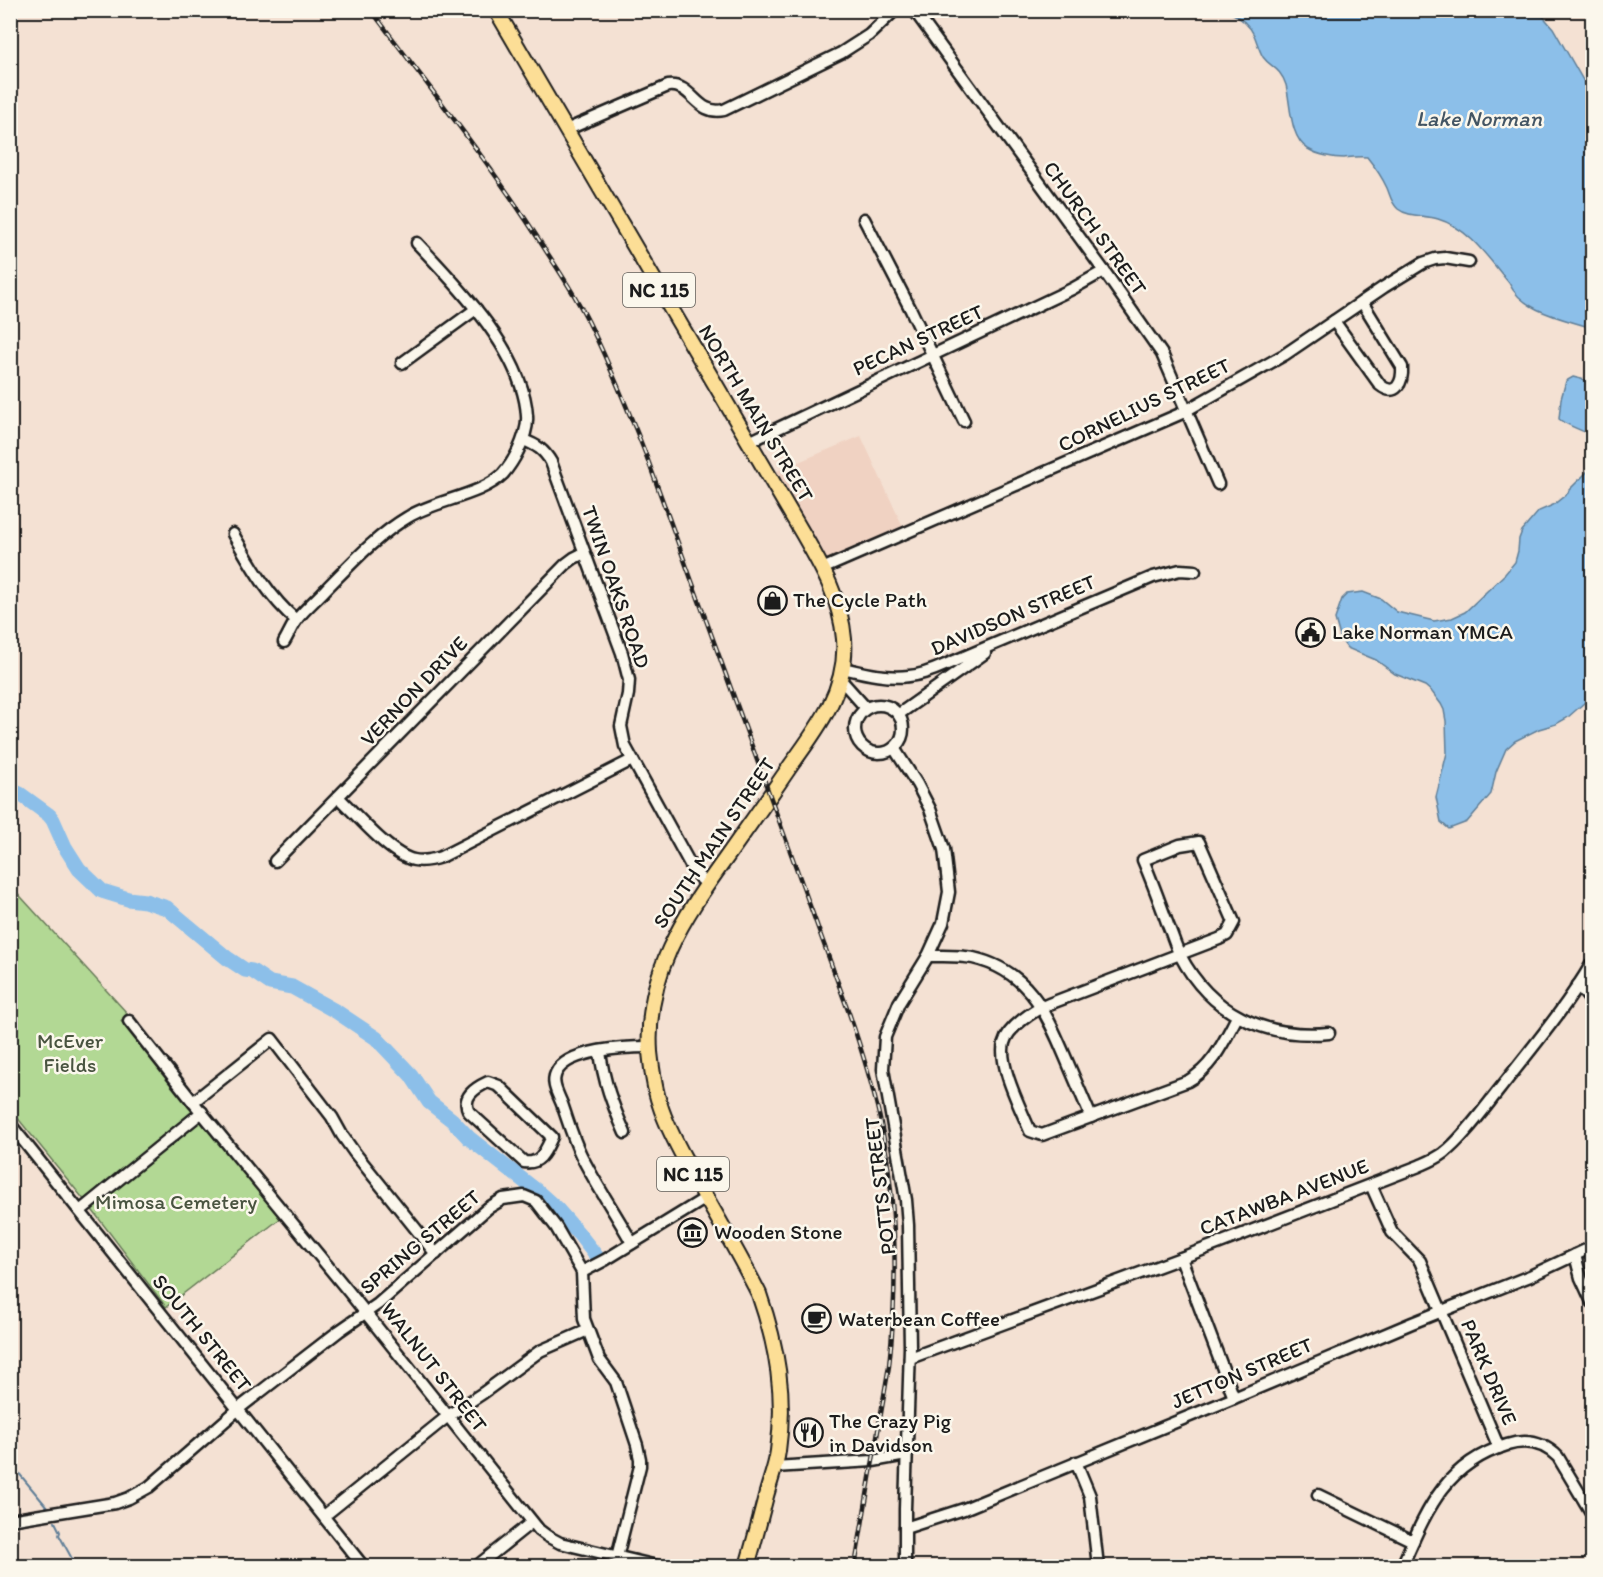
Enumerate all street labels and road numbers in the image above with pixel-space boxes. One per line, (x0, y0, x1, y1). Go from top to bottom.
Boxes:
street label: CHURCH STREET (1038, 156, 1152, 300)
road number: NC 115 (623, 273, 695, 307)
street label: PECAN STREET (849, 298, 987, 381)
street label: NORTH MAIN STREET (694, 320, 819, 506)
street label: CORNELIUS STREET (1054, 352, 1234, 457)
street label: TWIN OAKS ROAD (577, 502, 656, 672)
street label: DAVIDSON STREET (927, 568, 1099, 661)
street label: VERNON DRIVE (355, 630, 472, 751)
street label: SOUTH MAIN STREET (647, 752, 780, 933)
street label: POTTS STREET (859, 1115, 900, 1256)
street label: CATAWBA AVENUE (1196, 1153, 1372, 1240)
road number: NC 115 (657, 1157, 729, 1191)
street label: SPRING STREET (354, 1184, 485, 1299)
street label: SOUTH STREET (147, 1269, 257, 1397)
street label: WALNUT STREET (376, 1297, 493, 1437)
street label: PARK DRIVE (1456, 1315, 1523, 1428)
street label: JETTON STREET (1168, 1331, 1316, 1414)

